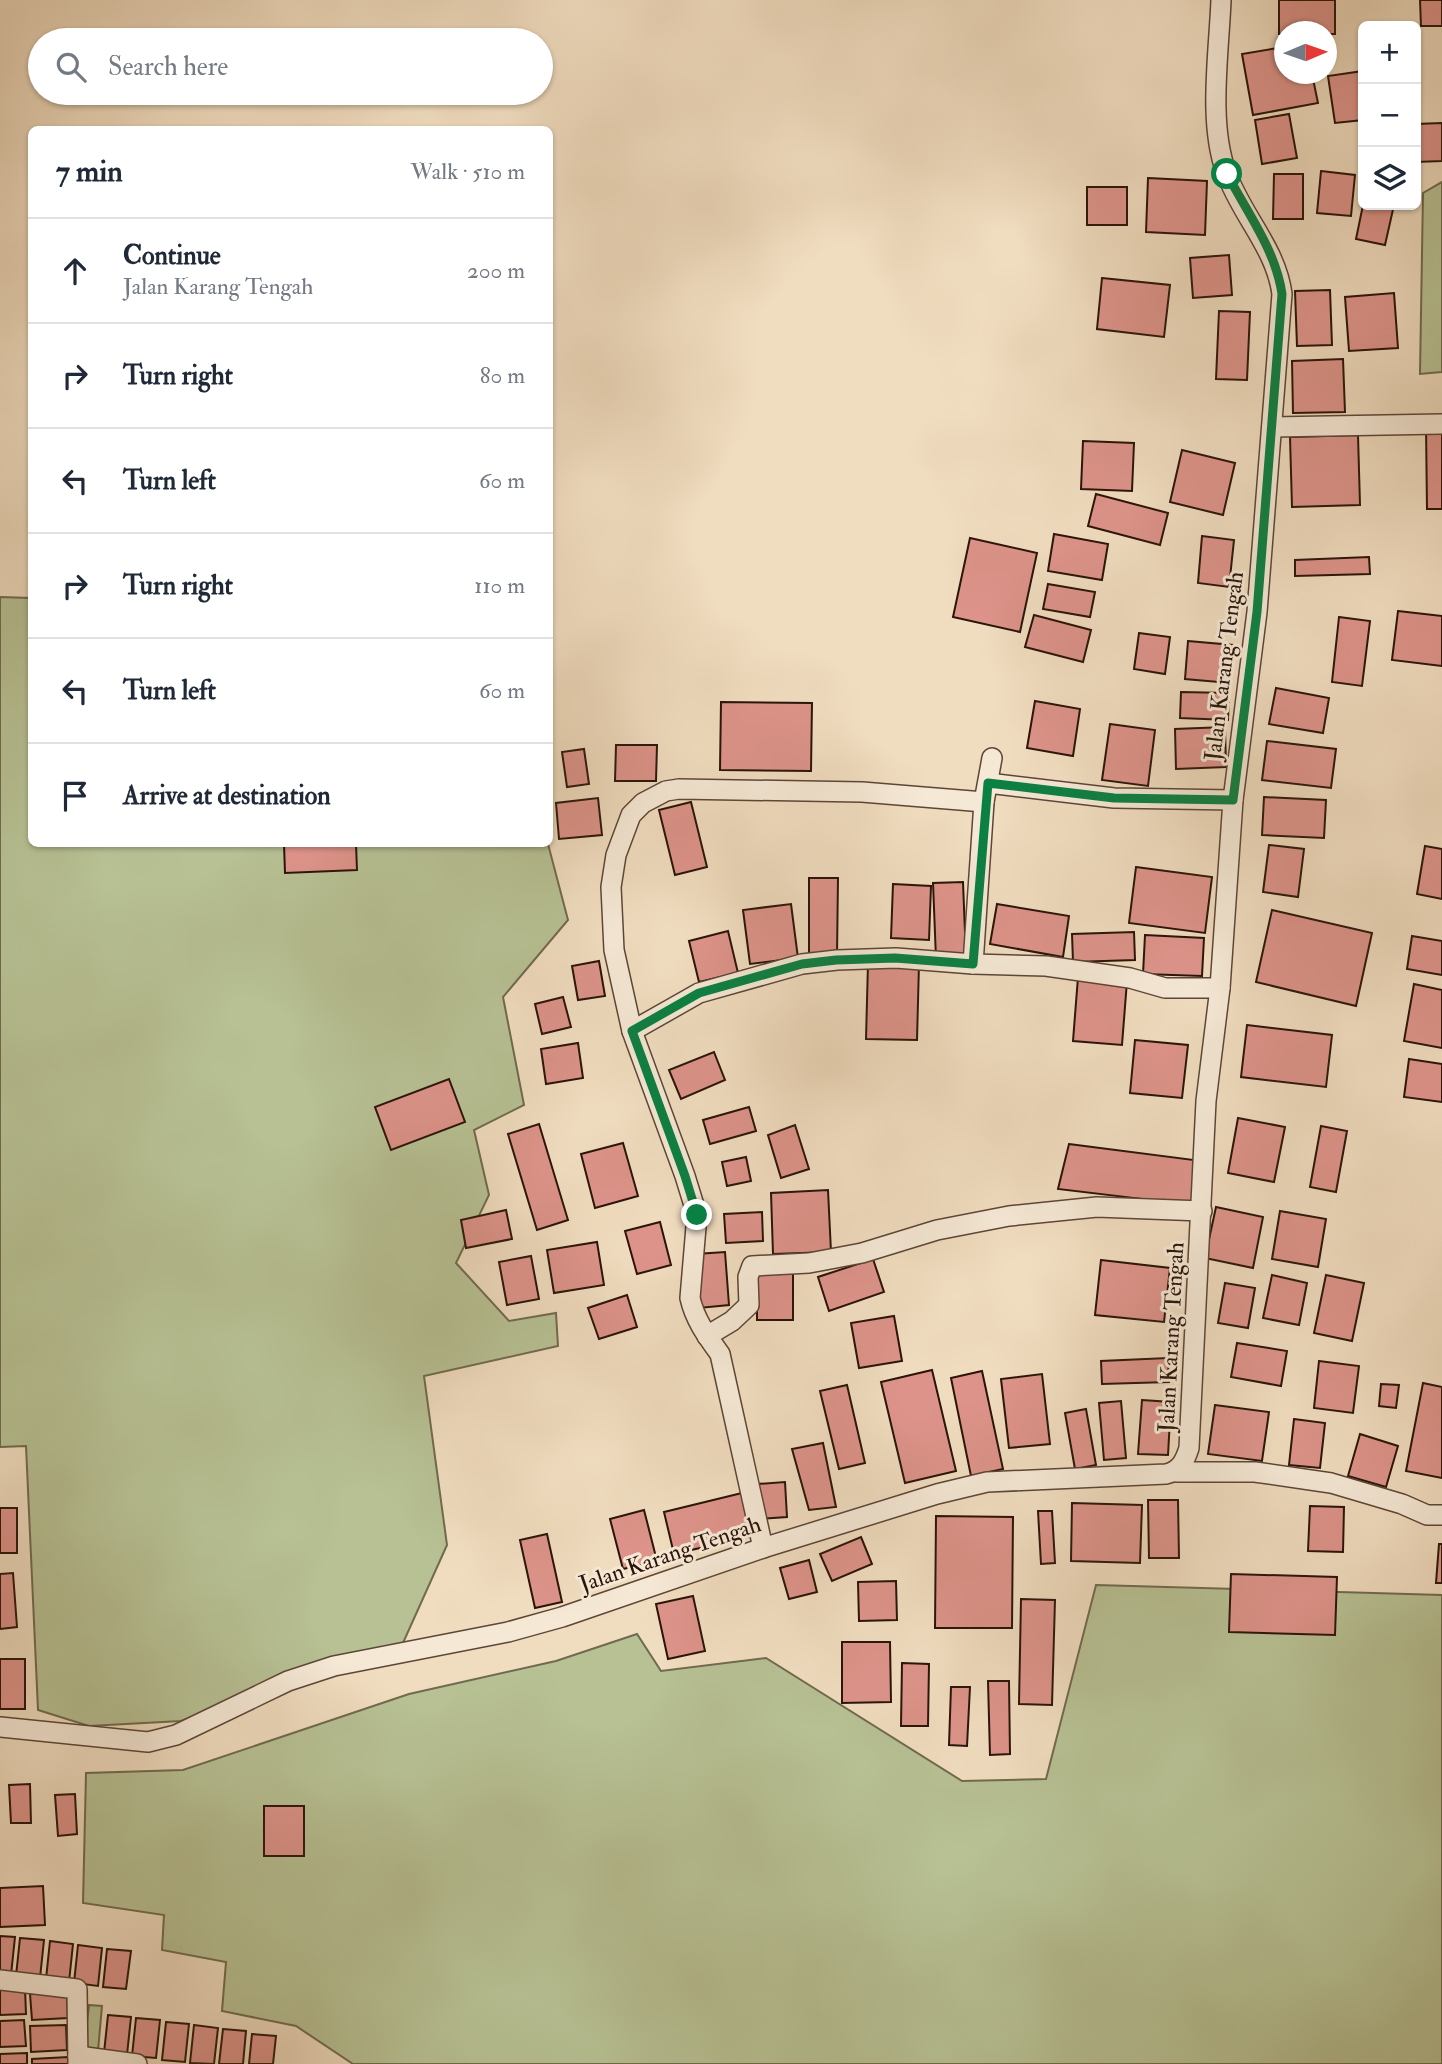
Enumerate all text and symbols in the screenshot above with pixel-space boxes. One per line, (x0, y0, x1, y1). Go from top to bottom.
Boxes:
north arrow (1274, 21, 1337, 84)
map controls (1358, 21, 1421, 210)
button: + (1358, 21, 1421, 84)
search box (28, 28, 553, 105)
icon: search (52, 48, 90, 86)
text: Search here (108, 51, 228, 83)
button: − (1358, 84, 1421, 147)
button: layers (1358, 147, 1421, 210)
text: 7 min (56, 153, 123, 190)
text: Walk · 510 m (410, 157, 525, 186)
route start (1211, 158, 1242, 189)
text: Continue (123, 240, 221, 272)
icon: ahead (56, 252, 94, 290)
text: 200 m (467, 256, 525, 285)
text: Jalan Karang Tengah (123, 272, 313, 301)
icon: right (56, 357, 94, 395)
text: Turn right (123, 360, 233, 392)
text: 80 m (480, 361, 525, 390)
icon: left (56, 462, 94, 500)
text: Turn left (123, 465, 216, 497)
text: 60 m (479, 466, 525, 495)
icon: right (56, 567, 94, 605)
text: Turn right (123, 570, 233, 602)
street label: Jalan Karang Tengah (1198, 570, 1250, 763)
text: 110 m (474, 571, 525, 600)
icon: left (56, 672, 94, 710)
text: Turn left (123, 675, 216, 707)
text: 60 m (479, 676, 525, 705)
icon: arrive (56, 777, 94, 815)
text: Arrive at destination (123, 780, 331, 812)
route end (681, 1199, 712, 1230)
street label: Jalan Karang Tengah (1151, 1241, 1190, 1434)
street label: Jalan Karang Tengah (574, 1509, 765, 1599)

